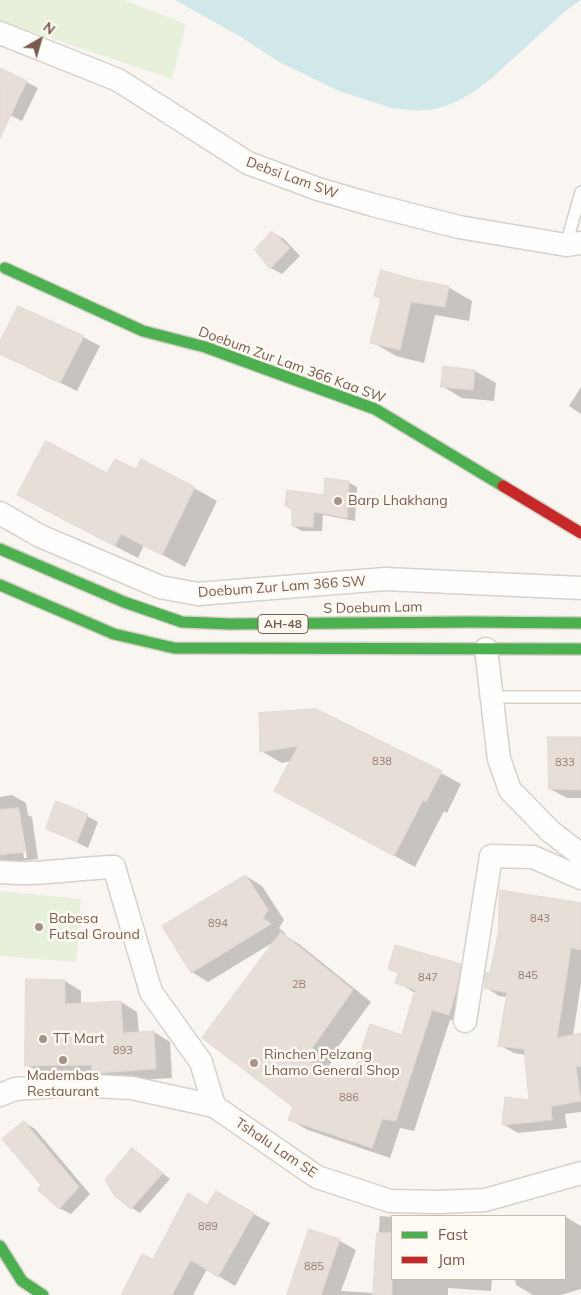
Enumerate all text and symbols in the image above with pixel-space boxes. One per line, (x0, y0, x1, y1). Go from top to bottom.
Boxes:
north arrow (15, 15, 65, 65)
text: N (40, 18, 59, 39)
street label: Debsi Lam SW (244, 154, 340, 202)
street label: Doebum Zur Lam 366 Kaa SW (196, 323, 388, 407)
place label: Barp Lhakhang (348, 493, 448, 509)
marker: Barp Lhakhang (332, 495, 344, 507)
street label: Doebum Zur Lam 366 SW (197, 573, 367, 601)
street label: S Doebum Lam (323, 599, 423, 617)
road number: AH-48 (258, 614, 308, 634)
house number: 838 (372, 755, 392, 769)
house number: 833 (555, 756, 575, 770)
place label: Babesa Futsal Ground (49, 911, 140, 944)
house number: 843 (530, 912, 550, 926)
house number: 894 (208, 917, 228, 931)
marker: Babesa Futsal Ground (33, 921, 45, 933)
house number: 845 (518, 969, 538, 983)
house number: 847 (418, 971, 438, 985)
house number: 2B (292, 978, 306, 992)
place label: TT Mart (53, 1031, 104, 1047)
marker: TT Mart (37, 1033, 49, 1045)
house number: 893 (113, 1044, 133, 1058)
place label: Rinchen Pelzang Lhamo General Shop (264, 1047, 400, 1080)
marker: Madembas Restaurant (57, 1054, 69, 1066)
marker: Rinchen Pelzang Lhamo General Shop (248, 1057, 260, 1069)
place label: Madembas Restaurant (27, 1068, 99, 1100)
house number: 886 (339, 1091, 359, 1105)
street label: Tshalu Lam SE (232, 1114, 320, 1182)
legend (391, 1215, 566, 1280)
house number: 889 (198, 1220, 218, 1234)
text: Fast (438, 1225, 468, 1244)
text: Jam (438, 1250, 465, 1269)
house number: 885 (304, 1260, 324, 1274)

